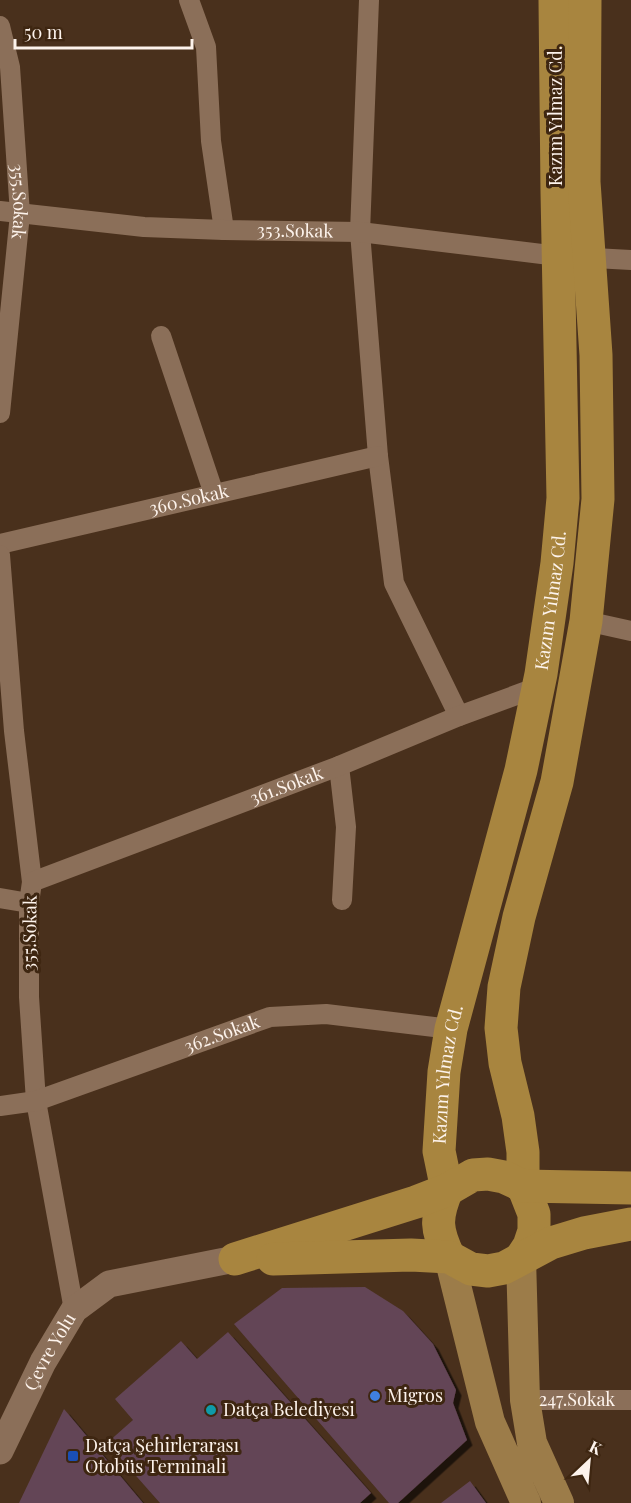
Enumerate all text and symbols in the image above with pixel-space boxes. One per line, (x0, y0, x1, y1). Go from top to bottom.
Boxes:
scale bar (15, 12, 192, 50)
text: 50 m (24, 20, 63, 44)
street label: Kazım Yılmaz Cd. (543, 46, 567, 186)
street label: 355.Sokak (6, 163, 33, 241)
street label: 353.Sokak (257, 217, 333, 243)
street label: 360.Sokak (147, 478, 231, 520)
street label: Kazım Yılmaz Cd. (529, 530, 571, 672)
street label: 361.Sokak (246, 760, 326, 810)
street label: 355.Sokak (16, 895, 42, 971)
street label: Kazım Yılmaz Cd. (426, 1002, 468, 1145)
street label: 362.Sokak (181, 1009, 263, 1058)
street label: Çevre Yolu (18, 1308, 81, 1394)
place label: Migros (387, 1383, 443, 1407)
street label: 247.Sokak (539, 1387, 615, 1411)
marker: Migros (368, 1389, 382, 1403)
place label: Datça Belediyesi (223, 1397, 355, 1421)
marker: Datça Belediyesi (204, 1403, 218, 1417)
north arrow (559, 1431, 619, 1491)
place label: Datça Şehirlerarası Otobüs Terminali (85, 1433, 239, 1478)
text: K (586, 1435, 606, 1459)
marker: Datça Şehirlerarası Otobüs Terminali (66, 1449, 80, 1463)

